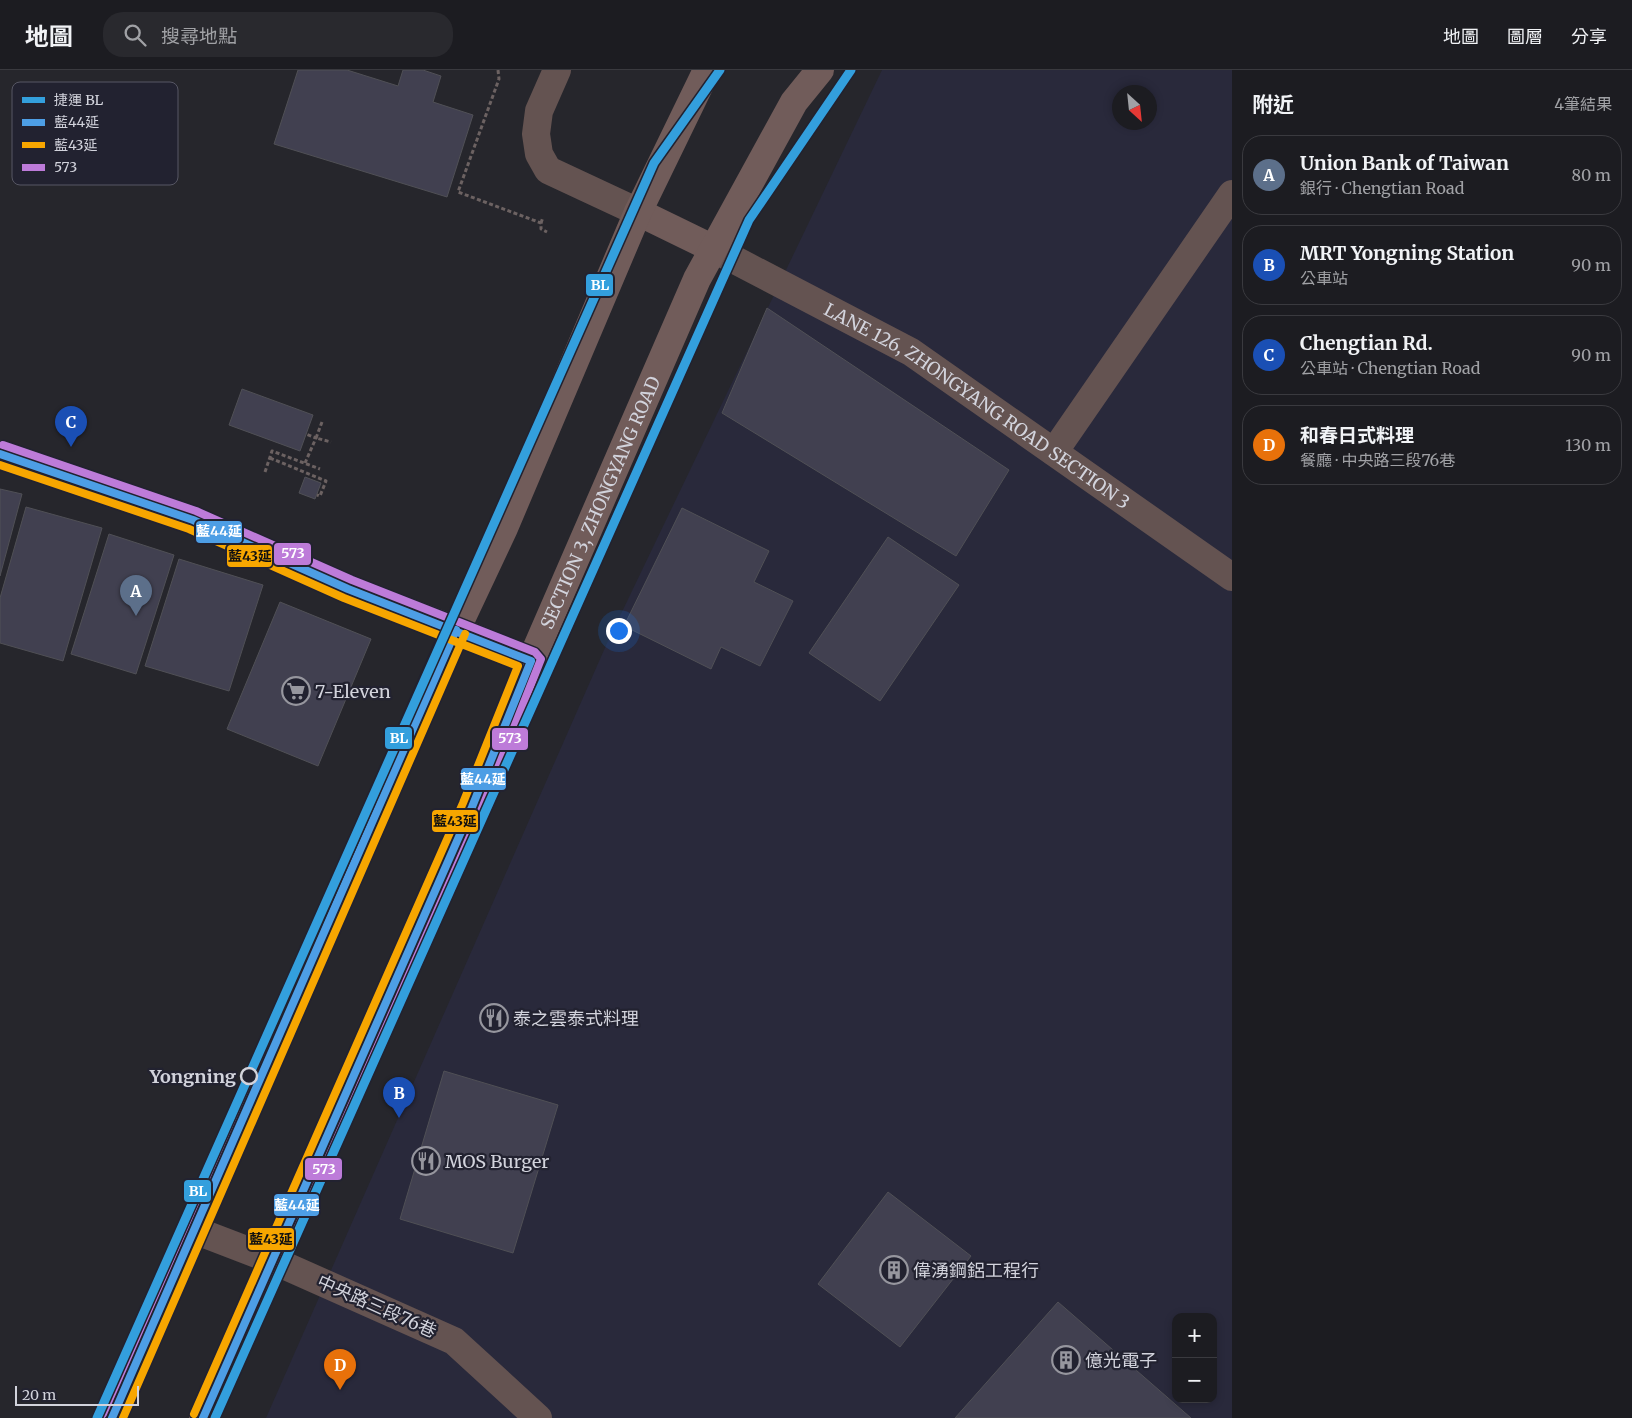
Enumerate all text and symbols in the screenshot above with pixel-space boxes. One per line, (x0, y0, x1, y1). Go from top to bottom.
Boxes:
search box (103, 12, 453, 57)
text: 地圖 (25, 21, 73, 52)
icon: search (121, 21, 149, 49)
text: 搜尋地點 (161, 24, 237, 48)
text: 地圖 (1443, 25, 1479, 48)
text: 圖層 (1507, 25, 1543, 48)
text: 分享 (1571, 25, 1607, 48)
legend (12, 82, 178, 185)
north arrow (1112, 85, 1157, 130)
text: 捷運 BL (54, 91, 104, 109)
text: 附近 (1252, 91, 1294, 118)
text: 4筆結果 (1554, 94, 1612, 114)
text: 藍44延 (54, 113, 99, 131)
text: 藍43延 (54, 136, 97, 154)
text: Union Bank of Taiwan (1300, 151, 1509, 175)
text: 573 (54, 158, 77, 176)
text: A (1263, 165, 1275, 185)
text: 80 m (1572, 165, 1611, 185)
text: 銀行 · Chengtian Road (1300, 178, 1464, 198)
text: MRT Yongning Station (1300, 241, 1514, 265)
text: B (1263, 255, 1275, 275)
text: 90 m (1571, 255, 1611, 275)
text: 公車站 (1300, 268, 1348, 288)
line badge: BL (585, 273, 614, 297)
text: BL (591, 276, 609, 294)
street label: LANE 126, ZHONGYANG ROAD SECTION 3 (820, 297, 1135, 514)
text: Chengtian Rd. (1300, 331, 1433, 355)
text: C (1264, 345, 1274, 365)
text: 90 m (1571, 345, 1611, 365)
text: 公車站 · Chengtian Road (1300, 358, 1480, 378)
street label: SECTION 3, ZHONGYANG ROAD (535, 372, 665, 632)
pin: C (55, 406, 87, 447)
text: 和春日式料理 (1300, 423, 1414, 447)
text: D (1263, 435, 1275, 455)
text: 130 m (1565, 435, 1611, 455)
text: 餐廳 · 中央路三段76巷 (1300, 450, 1455, 470)
line badge: 藍44延 (195, 520, 243, 544)
text: 藍44延 (196, 522, 242, 540)
line badge: 573 (273, 542, 312, 566)
line badge: 藍43延 (226, 544, 273, 568)
text: 573 (281, 544, 305, 562)
text: 藍43延 (228, 547, 272, 565)
pin: A (120, 575, 152, 616)
your location (606, 618, 632, 644)
supermarket icon: 7-Eleven (281, 676, 311, 706)
place label: 7-Eleven (315, 680, 391, 703)
line badge: BL (384, 726, 413, 750)
line badge: 573 (491, 727, 529, 751)
text: BL (390, 729, 408, 747)
text: 573 (498, 729, 522, 747)
line badge: 藍44延 (460, 767, 507, 791)
text: 藍44延 (460, 770, 506, 788)
line badge: 藍43延 (431, 809, 479, 833)
text: 藍43延 (433, 812, 477, 830)
restaurant icon: 泰之雲泰式料理 (479, 1003, 509, 1033)
place label: 泰之雲泰式料理 (513, 1007, 639, 1030)
place label: Yongning (149, 1065, 236, 1088)
marker: Yongning (240, 1067, 258, 1085)
pin: B (383, 1077, 415, 1118)
restaurant icon: MOS Burger (411, 1146, 441, 1176)
place label: MOS Burger (445, 1150, 549, 1173)
line badge: 573 (304, 1157, 343, 1181)
text: 573 (312, 1160, 336, 1178)
line badge: BL (183, 1179, 212, 1203)
text: BL (189, 1182, 207, 1200)
line badge: 藍44延 (273, 1193, 320, 1217)
text: 藍44延 (274, 1196, 320, 1214)
line badge: 藍43延 (247, 1227, 295, 1251)
text: 藍43延 (249, 1230, 293, 1248)
building icon: 偉湧鋼鋁工程行 (879, 1255, 909, 1285)
place label: 偉湧鋼鋁工程行 (913, 1259, 1039, 1282)
street label: 中央路三段76巷 (314, 1269, 440, 1343)
map controls (1172, 1313, 1217, 1403)
button: + (1172, 1313, 1217, 1358)
building icon: 億光電子 (1051, 1345, 1081, 1375)
pin: D (324, 1349, 356, 1390)
place label: 億光電子 (1085, 1349, 1157, 1372)
button: − (1172, 1358, 1217, 1403)
scale bar (15, 1383, 139, 1406)
text: 20 m (22, 1386, 56, 1404)

